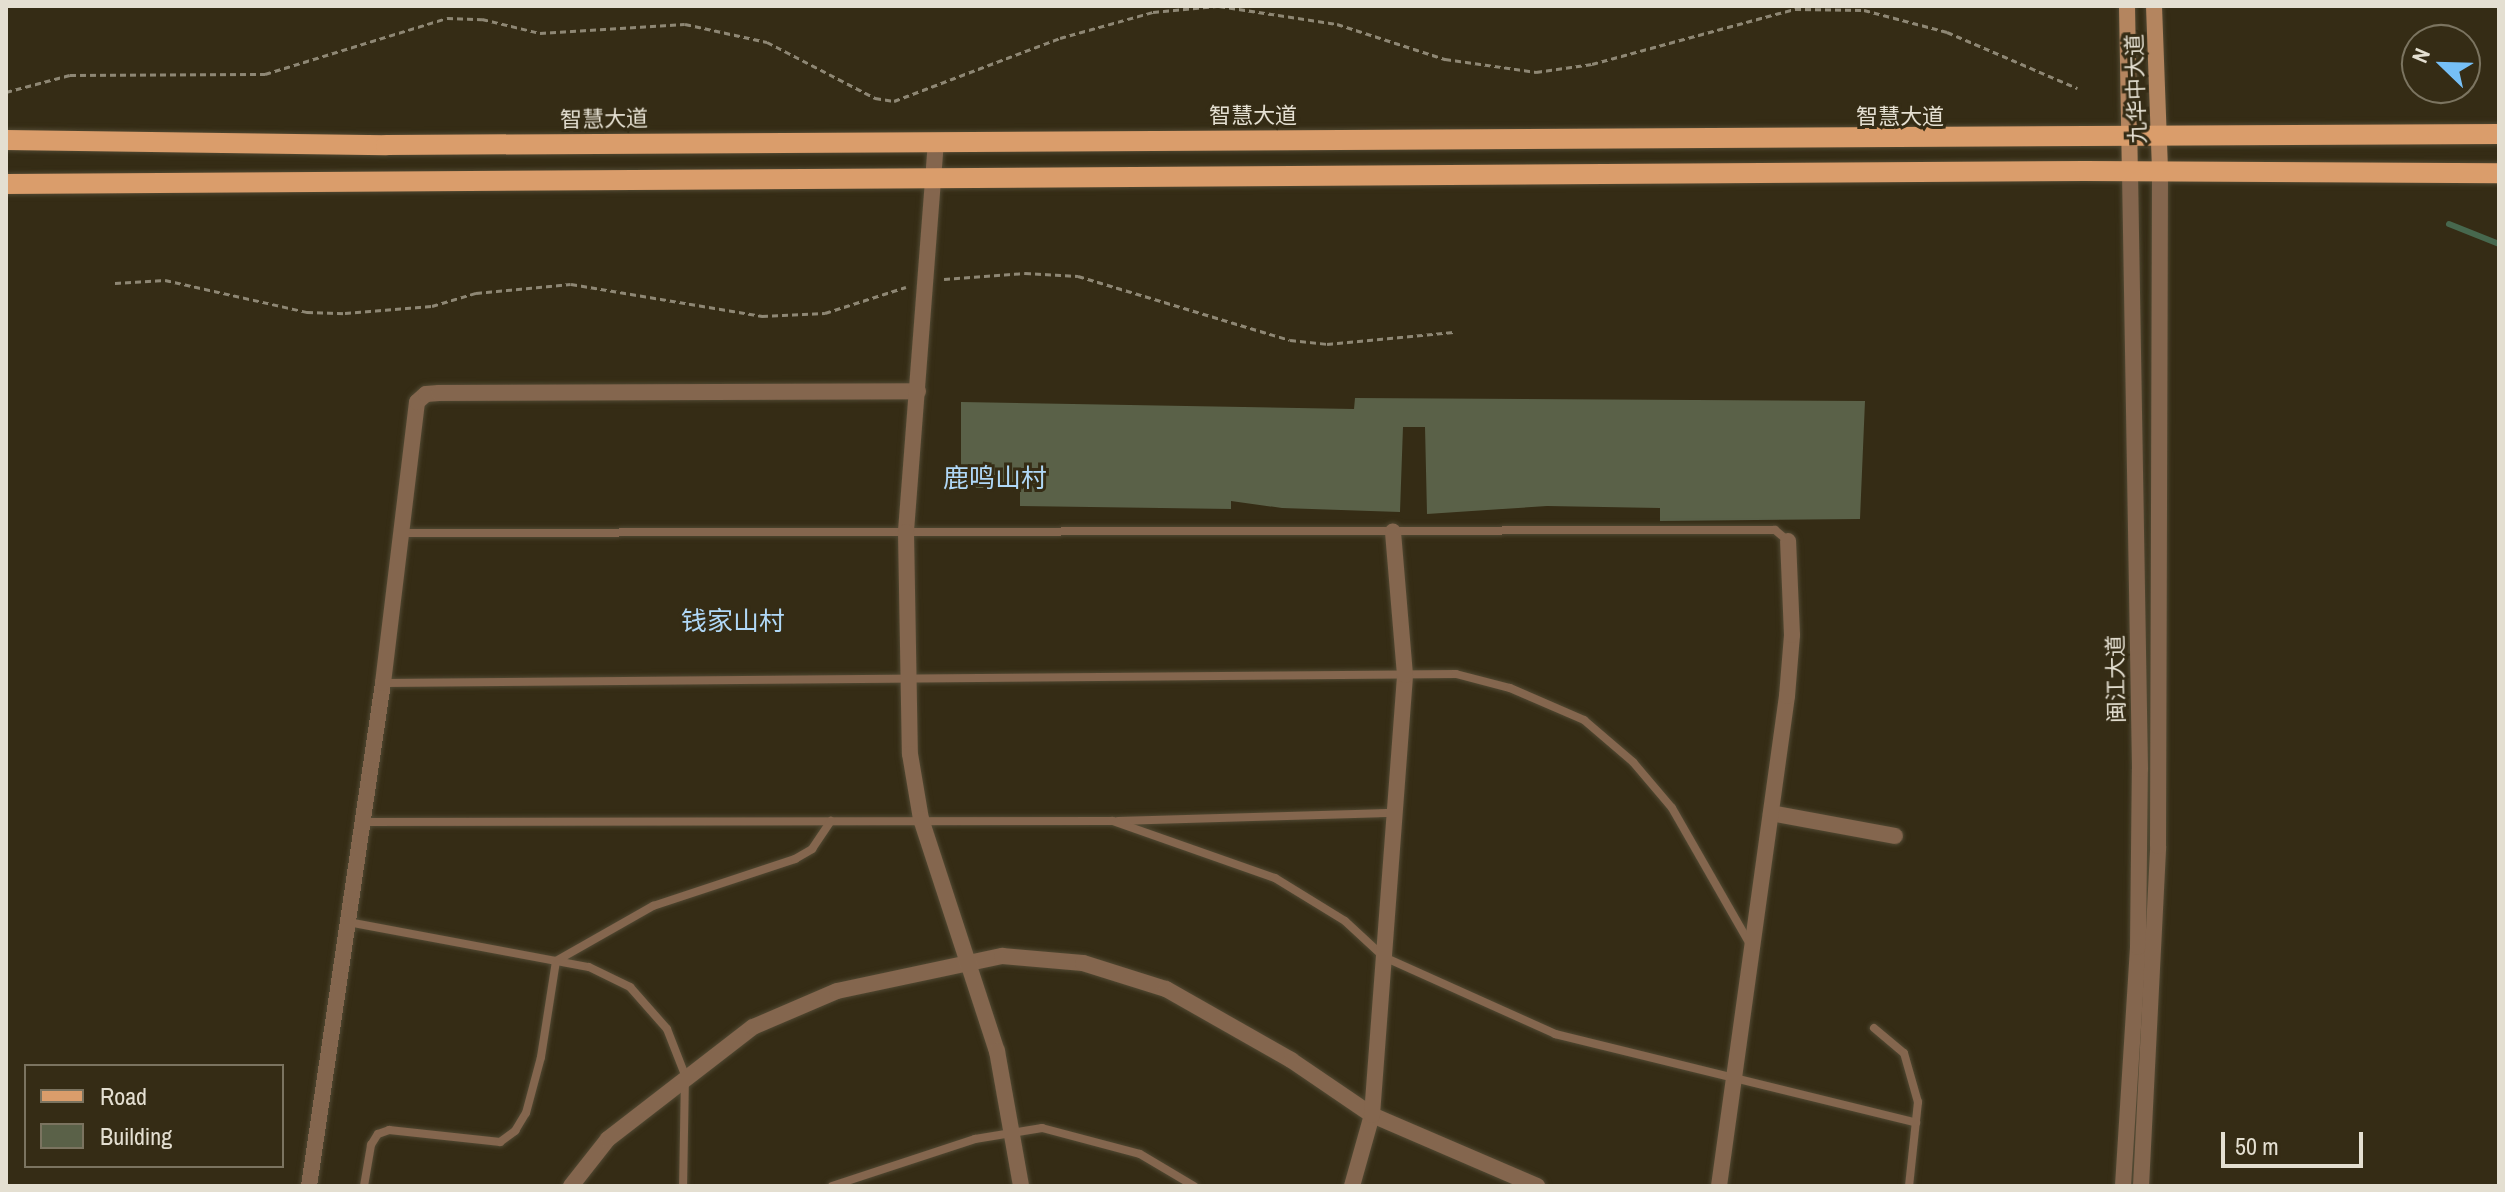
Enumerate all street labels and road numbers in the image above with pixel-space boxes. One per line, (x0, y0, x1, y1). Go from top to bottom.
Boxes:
street label: 九华中大道 (2121, 34, 2151, 144)
street label: 智慧大道 (1209, 103, 1297, 129)
street label: 智慧大道 (1856, 104, 1944, 130)
street label: 智慧大道 (560, 105, 648, 133)
street label: 闽江大道 (2102, 635, 2130, 723)

